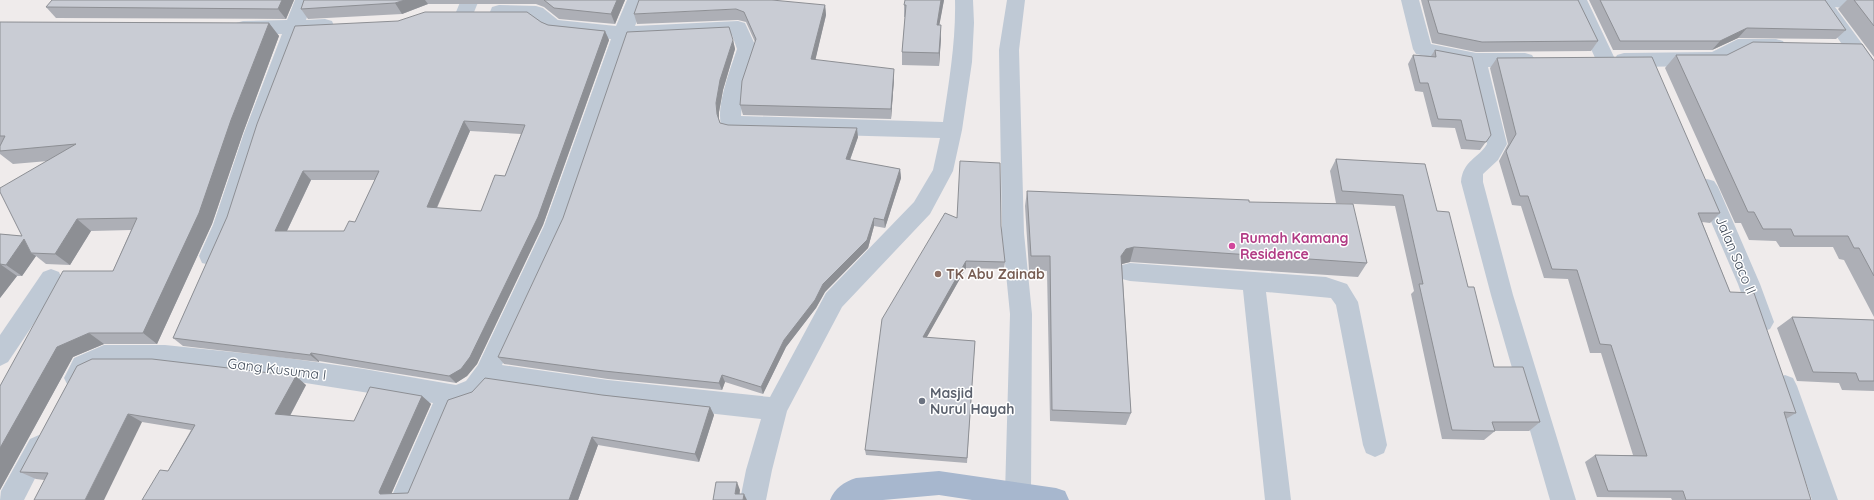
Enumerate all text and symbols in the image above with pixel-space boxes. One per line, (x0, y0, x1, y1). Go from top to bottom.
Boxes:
street label: Jalan Saco II (1712, 213, 1760, 297)
place label: Rumah Kamang Residence (1240, 229, 1349, 263)
marker: Rumah Kamang Residence (1227, 241, 1237, 251)
place label: TK Abu Zainab (946, 265, 1045, 283)
marker: TK Abu Zainab (933, 269, 943, 279)
street label: Gang Kusuma I (227, 354, 327, 384)
place label: Masjid Nurul Hayah (930, 384, 1015, 418)
marker: Masjid Nurul Hayah (917, 396, 927, 406)

